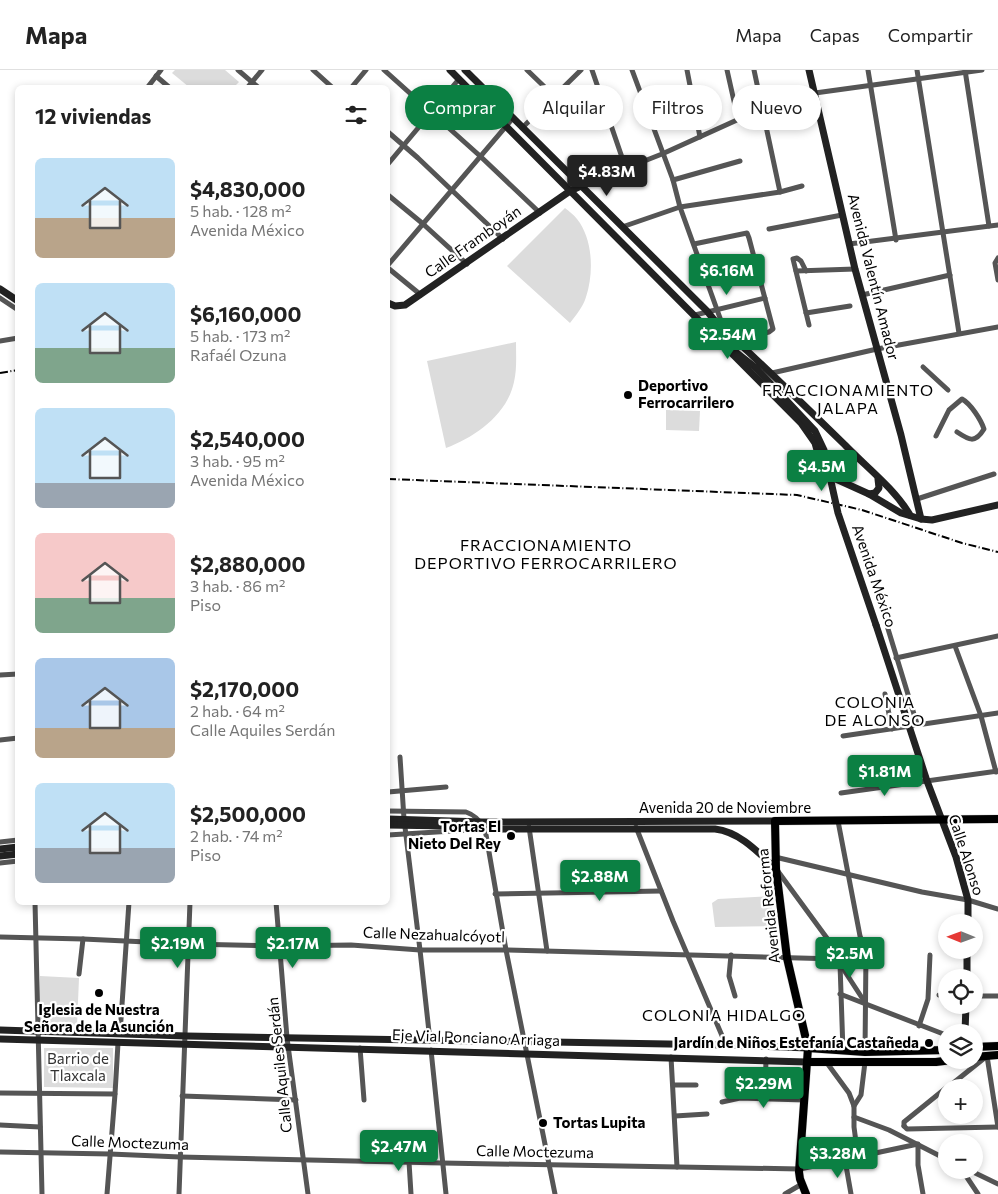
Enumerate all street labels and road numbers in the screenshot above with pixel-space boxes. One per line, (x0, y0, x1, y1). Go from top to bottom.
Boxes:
street label: Avenida Valentín Amador (845, 192, 903, 362)
street label: Calle Framboyán (421, 201, 524, 281)
street label: Avenida México (849, 522, 901, 629)
street label: Avenida 20 de Noviembre (639, 798, 811, 816)
street label: Calle Alonso (945, 812, 989, 897)
street label: Avenida Reforma (753, 848, 783, 965)
street label: Calle Nezahualcóyotl (363, 923, 505, 945)
street label: Calle Aquiles Serdán (263, 996, 295, 1134)
street label: Eje Vial Ponciano Arriaga (392, 1025, 560, 1049)
street label: Calle Moctezuma (71, 1131, 189, 1153)
street label: Calle Moctezuma (476, 1141, 594, 1161)

